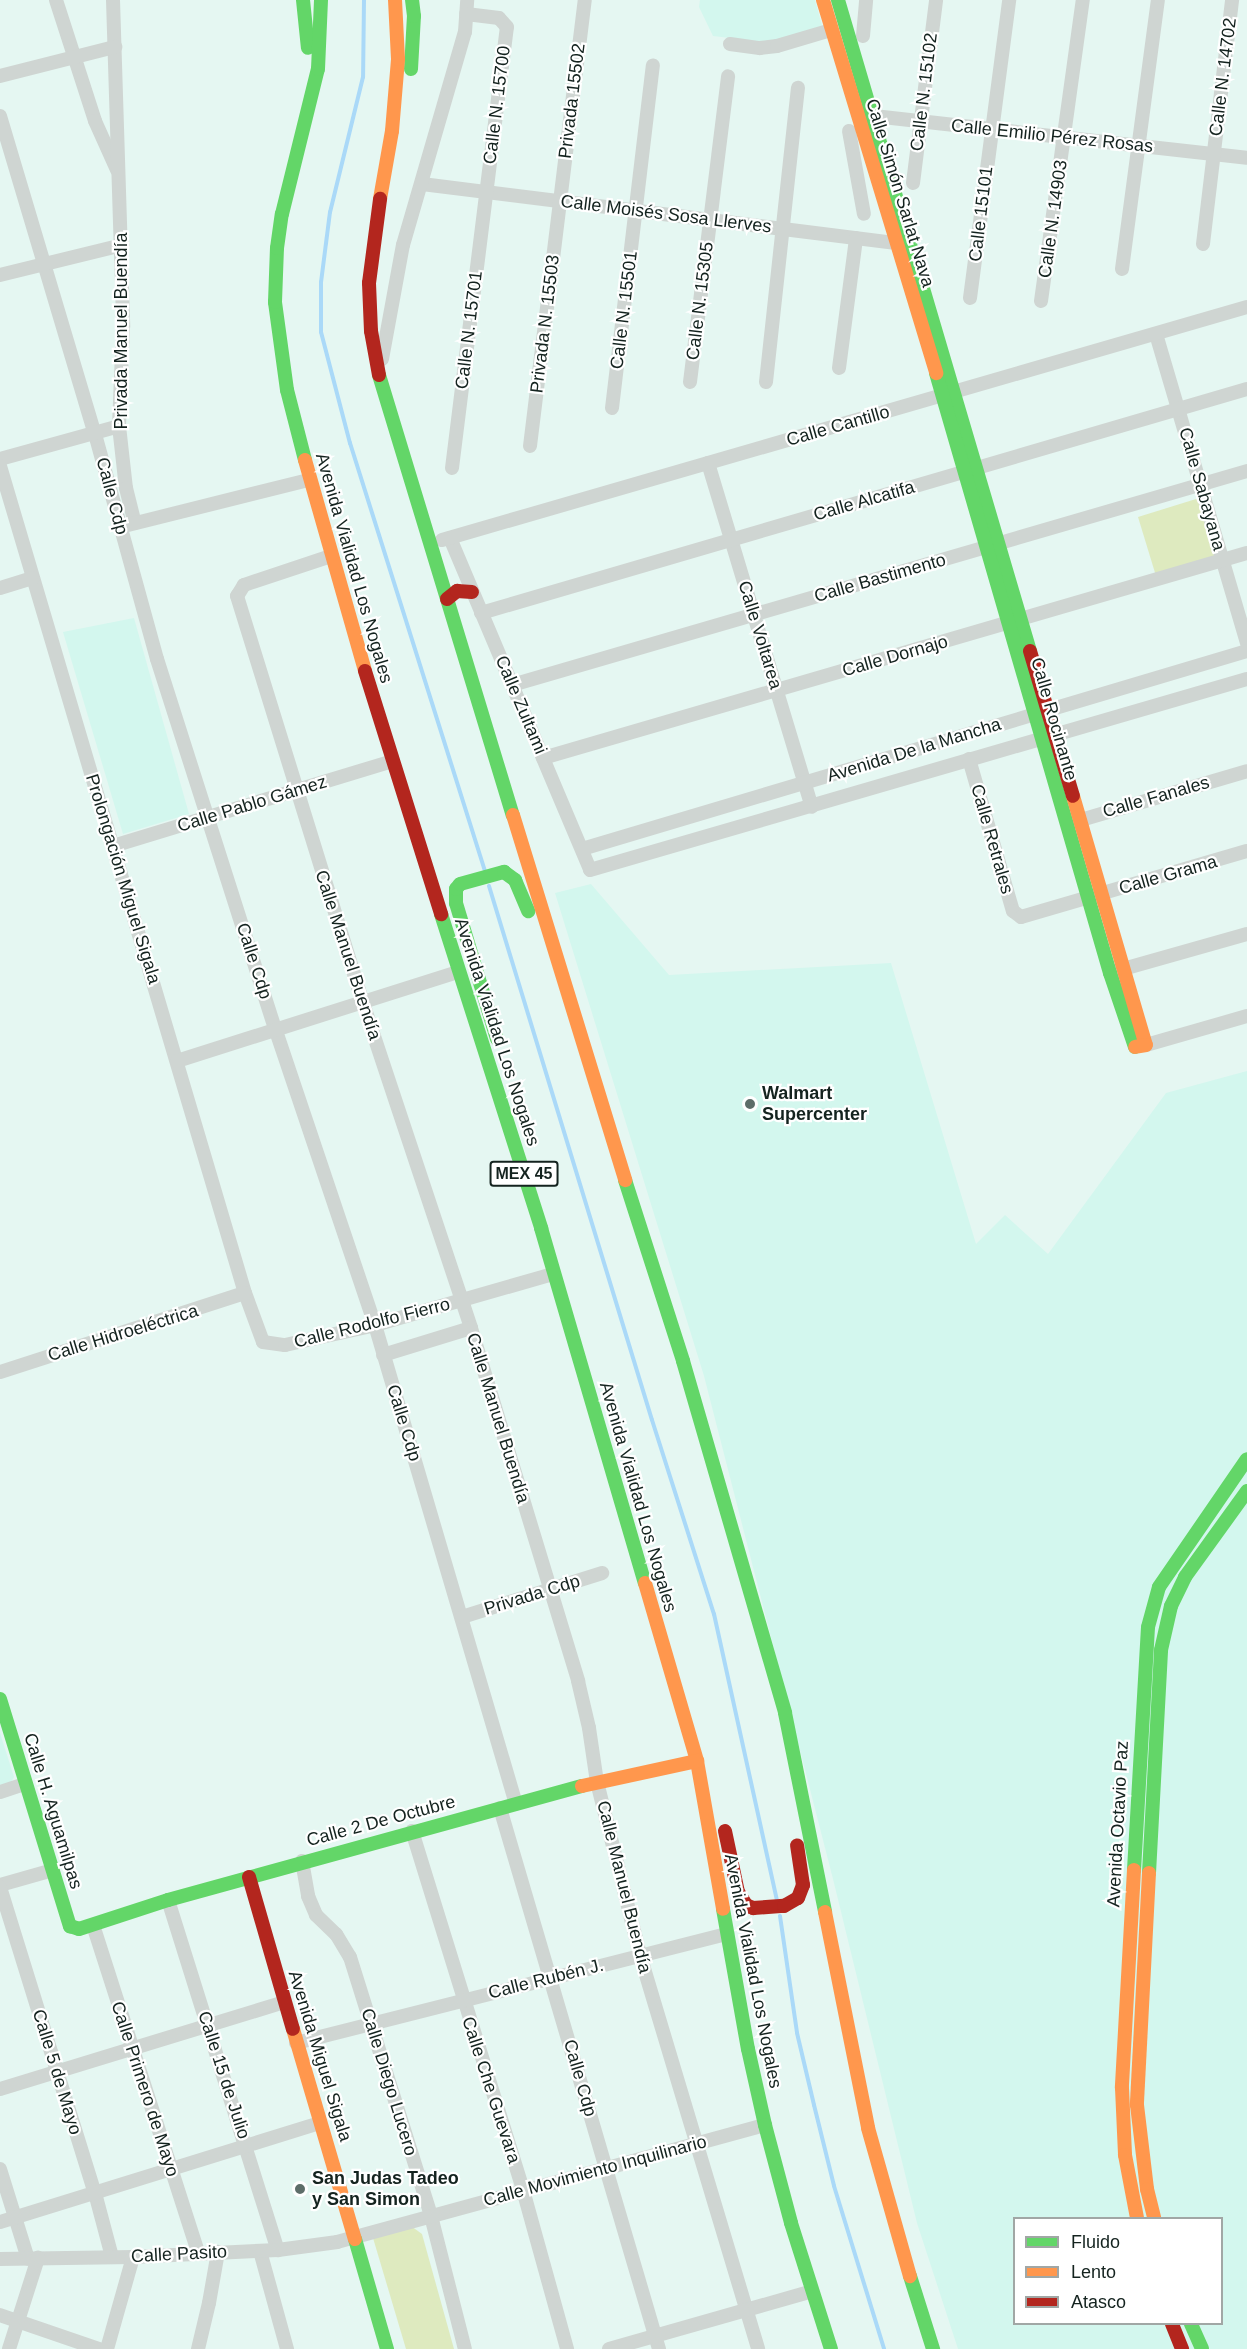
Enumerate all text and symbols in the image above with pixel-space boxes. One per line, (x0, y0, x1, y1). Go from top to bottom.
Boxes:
street label: Calle N. 14702 (1205, 17, 1241, 137)
street label: Calle N. 15102 (906, 32, 942, 152)
street label: Privada 15502 (554, 42, 590, 160)
street label: Calle N. 15700 (479, 45, 515, 165)
street label: Calle Simón Sarlat Nava (861, 96, 939, 290)
street label: Calle Emilio Pérez Rosas (950, 115, 1154, 157)
street label: Calle N. 14903 (1034, 159, 1072, 279)
street label: Calle 15101 (964, 165, 998, 263)
street label: Calle Moisés Sosa Llerves (559, 190, 773, 238)
street label: Privada Manuel Buendía (110, 232, 132, 430)
street label: Calle N. 15305 (682, 241, 718, 361)
street label: Calle N. 15501 (606, 250, 642, 370)
street label: Privada N. 15503 (526, 254, 564, 394)
street label: Calle N. 15701 (451, 270, 487, 390)
street label: Calle Cantillo (784, 401, 892, 451)
street label: Calle Sabayana (1174, 425, 1230, 553)
street label: Avenida Vialidad Los Nogales (311, 450, 397, 686)
street label: Calle Cdp (91, 455, 133, 537)
street label: Calle Alcatifa (811, 476, 917, 526)
street label: Calle Bastimento (812, 549, 948, 607)
street label: Calle Voltarea (733, 578, 787, 692)
street label: Calle Dornajo (840, 631, 950, 681)
street label: Calle Zultami (491, 652, 551, 758)
street label: Calle Rocinante (1026, 655, 1082, 783)
street label: Avenida De la Mancha (824, 713, 1004, 787)
street label: Calle Pablo Gámez (175, 771, 329, 837)
street label: Calle Fanales (1100, 771, 1212, 823)
street label: Prolongación Miguel Sigala (81, 772, 165, 986)
street label: Calle Retrales (966, 782, 1018, 896)
street label: Calle Grama (1116, 851, 1220, 899)
street label: Calle Manuel Buendía (310, 867, 386, 1043)
street label: Avenida Vialidad Los Nogales (450, 915, 544, 1149)
street label: Calle Cdp (232, 920, 276, 1002)
place label: Walmart Supercenter (762, 1083, 867, 1126)
marker: Walmart Supercenter (743, 1097, 757, 1111)
road number: MEX 45 (490, 1161, 558, 1187)
street label: Calle Rodolfo Fierro (292, 1293, 452, 1353)
street label: Calle Hidroeléctrica (45, 1300, 201, 1366)
street label: Calle Manuel Buendía (462, 1330, 534, 1506)
street label: Avenida Vialidad Los Nogales (595, 1379, 681, 1615)
street label: Calle Cdp (382, 1382, 426, 1464)
street label: Privada Cdp (481, 1570, 583, 1620)
street label: Calle H. Aguamilpas (19, 1730, 87, 1892)
street label: Avenida Octavio Paz (1103, 1740, 1133, 1908)
street label: Calle 2 De Octubre (304, 1791, 458, 1851)
street label: Calle Manuel Buendía (592, 1798, 656, 1976)
street label: Avenida Vialidad Los Nogales (720, 1852, 786, 2090)
street label: Calle Rubén J. (486, 1954, 606, 2004)
street label: Avenida Miguel Sigala (284, 1968, 356, 2144)
street label: Calle Primero de Mayo (106, 1999, 184, 2179)
street label: Calle Diego Lucero (356, 2006, 422, 2158)
street label: Calle 5 de Mayo (28, 2007, 86, 2137)
street label: Calle 15 de Julio (193, 2008, 255, 2142)
street label: Calle Che Guevara (457, 2014, 525, 2166)
street label: Calle Cdp (559, 2037, 601, 2119)
street label: Calle Movimiento Inquilinario (481, 2131, 709, 2211)
place label: San Judas Tadeo y San Simon (312, 2168, 459, 2210)
marker: San Judas Tadeo y San Simon (293, 2182, 307, 2196)
legend (1013, 2217, 1223, 2325)
text: Fluido (1071, 2232, 1120, 2252)
street label: Calle Pasito (130, 2241, 228, 2267)
text: Lento (1071, 2262, 1116, 2282)
text: Atasco (1071, 2292, 1126, 2312)

